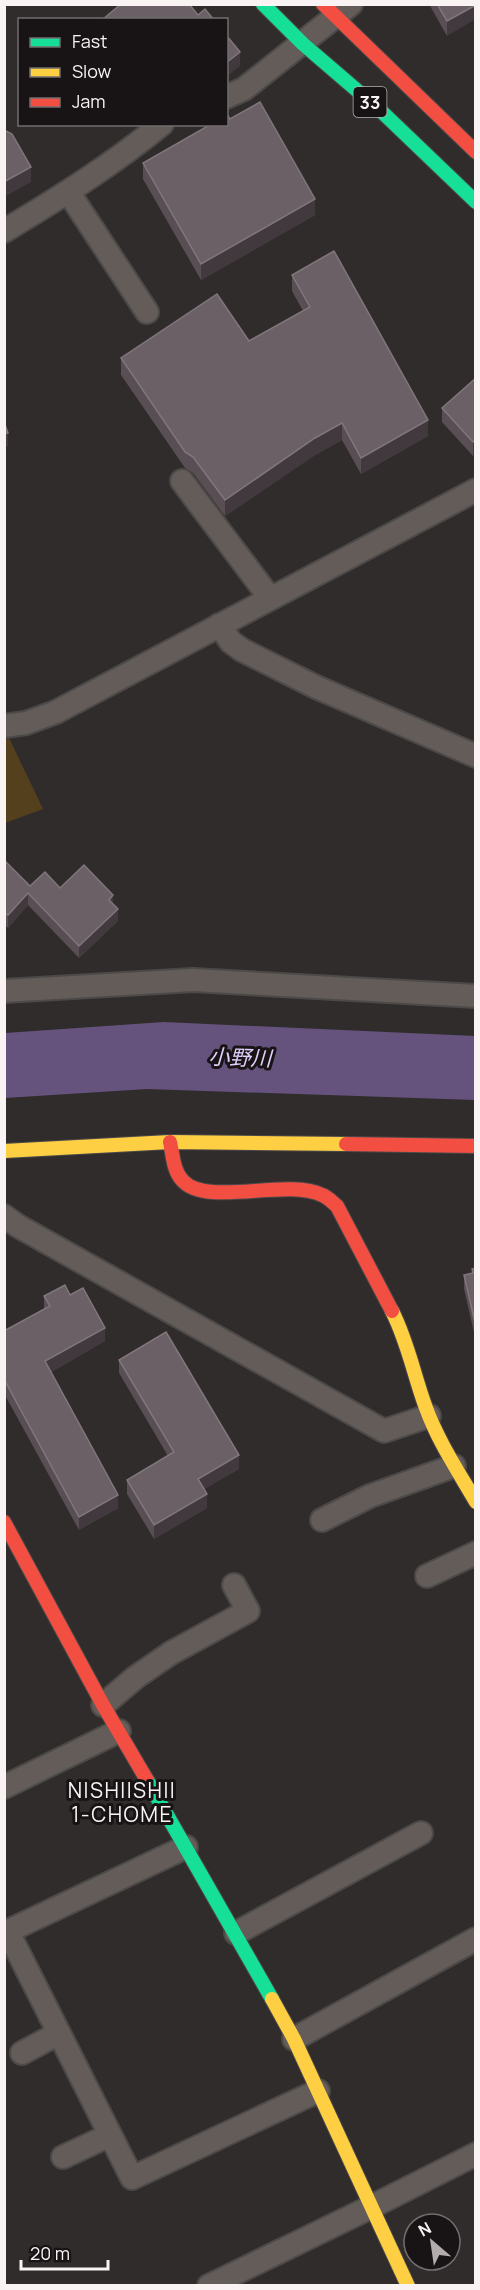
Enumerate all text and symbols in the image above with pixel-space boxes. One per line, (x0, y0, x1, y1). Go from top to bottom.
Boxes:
legend (18, 18, 228, 126)
text: Fast (72, 29, 107, 53)
text: Slow (72, 59, 112, 83)
road number: 33 (354, 87, 386, 117)
text: Jam (72, 89, 106, 113)
water label: 小野川 (208, 1042, 274, 1072)
district label: NISHIISHII 1-CHOME (68, 1776, 176, 1828)
north arrow (402, 2212, 462, 2272)
text: N (414, 2216, 435, 2241)
scale bar (21, 2233, 108, 2271)
text: 20 m (30, 2241, 70, 2265)

